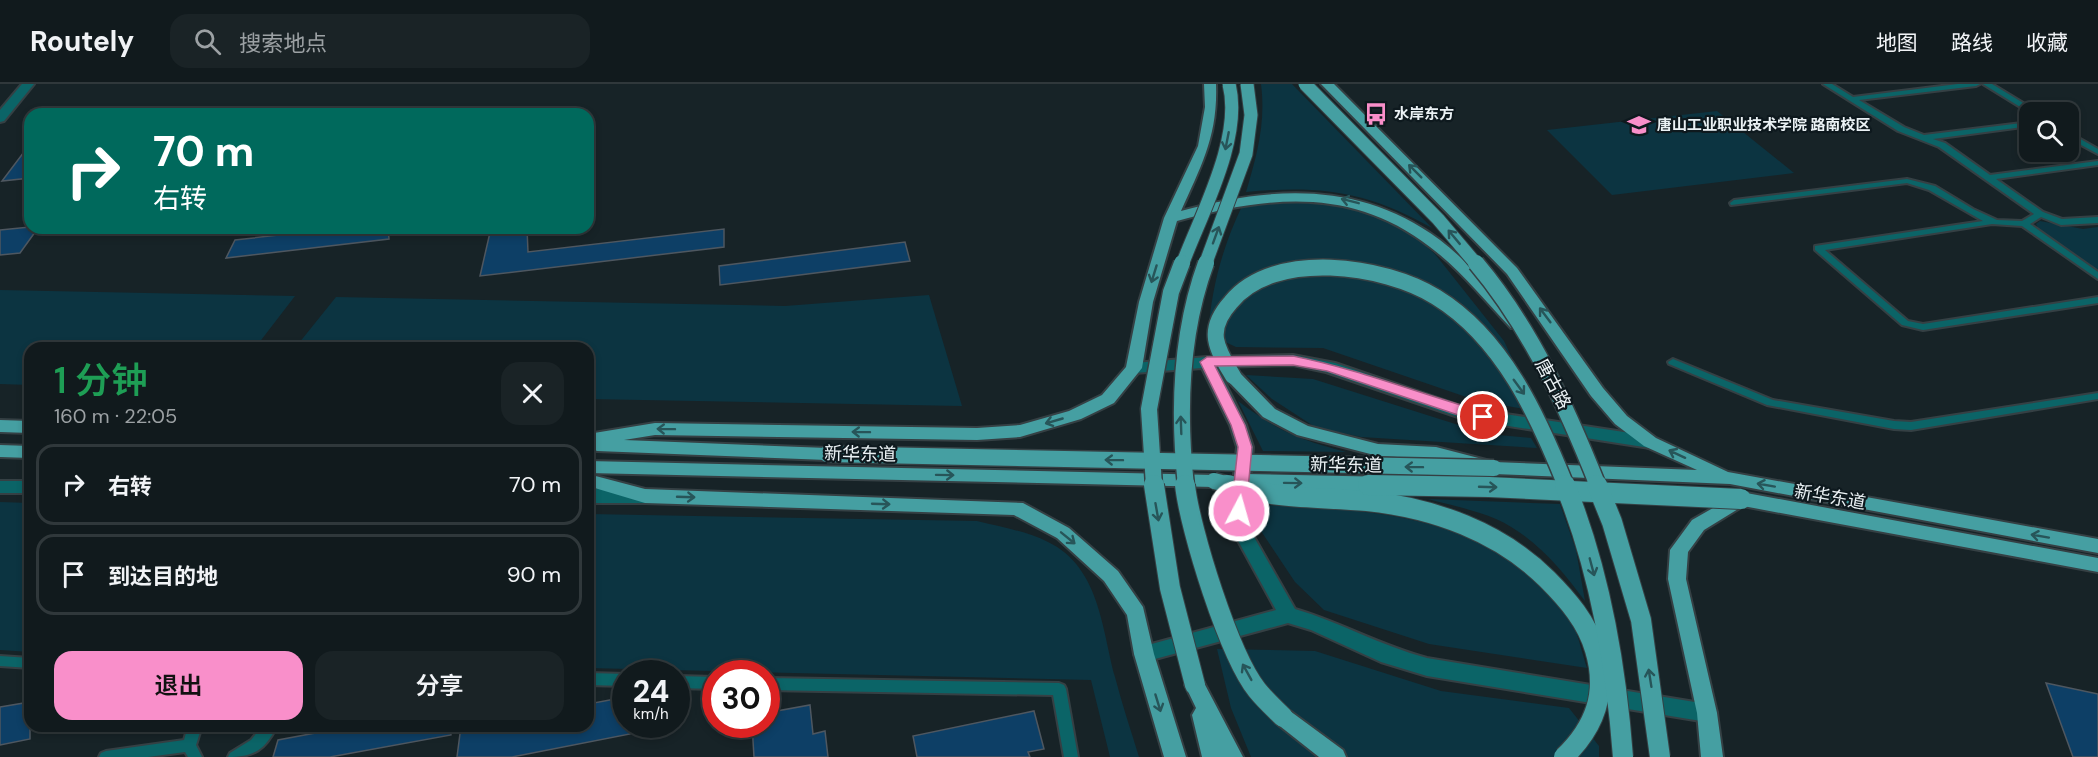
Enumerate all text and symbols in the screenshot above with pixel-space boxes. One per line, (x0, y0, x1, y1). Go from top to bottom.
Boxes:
search box (170, 14, 590, 68)
text: Routely (30, 23, 134, 60)
icon: search (191, 25, 224, 58)
text: 搜索地点 (239, 29, 327, 58)
text: 地图 (1876, 29, 1918, 57)
text: 路线 (1951, 29, 1993, 57)
text: 收藏 (2026, 29, 2068, 57)
bus stop icon: 水岸东方 (1363, 101, 1389, 127)
map controls (2019, 102, 2079, 162)
button: search (2019, 102, 2079, 162)
place label: 水岸东方 (1394, 104, 1454, 124)
school or university icon: 唐山工业职业技术学院 路南校区 (1626, 112, 1652, 138)
place label: 唐山工业职业技术学院 路南校区 (1657, 115, 1871, 135)
text: 70 m (153, 124, 254, 179)
one-way arrow (1221, 131, 1232, 150)
icon: right (54, 132, 132, 210)
one-way arrow (1407, 163, 1422, 178)
text: 右转 (153, 181, 207, 216)
one-way arrow (1341, 195, 1360, 207)
one-way arrow (1212, 226, 1223, 245)
one-way arrow (1447, 230, 1461, 245)
one-way arrow (1148, 264, 1159, 283)
one-way arrow (1539, 308, 1551, 324)
street label: 唐古路 (1530, 355, 1576, 413)
text: 1 分钟 (54, 357, 147, 404)
button: close (501, 362, 564, 425)
one-way arrow (1513, 378, 1526, 394)
pin (1457, 391, 1508, 442)
icon: arrive (1466, 400, 1499, 433)
text: 160 m · 22:05 (54, 403, 177, 429)
one-way arrow (1175, 415, 1186, 435)
one-way arrow (1045, 416, 1064, 427)
one-way arrow (656, 423, 676, 435)
one-way arrow (851, 426, 871, 438)
street label: 新华东道 (824, 441, 896, 467)
one-way arrow (1668, 448, 1686, 459)
street label: 新华东道 (1310, 452, 1382, 478)
one-way arrow (1105, 454, 1125, 466)
one-way arrow (1405, 461, 1425, 472)
icon: right (57, 468, 90, 501)
one-way arrow (935, 469, 955, 480)
text: 70 m (509, 470, 561, 499)
text: 右转 (108, 472, 152, 501)
one-way arrow (1283, 477, 1303, 489)
position arrow (1207, 479, 1271, 543)
one-way arrow (1757, 479, 1776, 490)
street label: 新华东道 (1792, 479, 1868, 515)
one-way arrow (1478, 482, 1498, 493)
one-way arrow (676, 492, 696, 503)
one-way arrow (871, 498, 891, 509)
one-way arrow (1151, 502, 1162, 522)
one-way arrow (2031, 530, 2051, 541)
one-way arrow (1060, 531, 1076, 544)
one-way arrow (1587, 557, 1598, 576)
icon: arrive (57, 558, 90, 591)
text: 90 m (507, 560, 561, 589)
text: 到达目的地 (108, 562, 218, 591)
button: 退出 (54, 651, 303, 720)
button: 分享 (315, 651, 564, 720)
speed limit sign: 30 (702, 660, 780, 738)
one-way arrow (1241, 664, 1253, 681)
one-way arrow (1645, 669, 1656, 688)
text: 24 (633, 672, 669, 711)
one-way arrow (1153, 693, 1164, 712)
text: km/h (633, 704, 669, 724)

